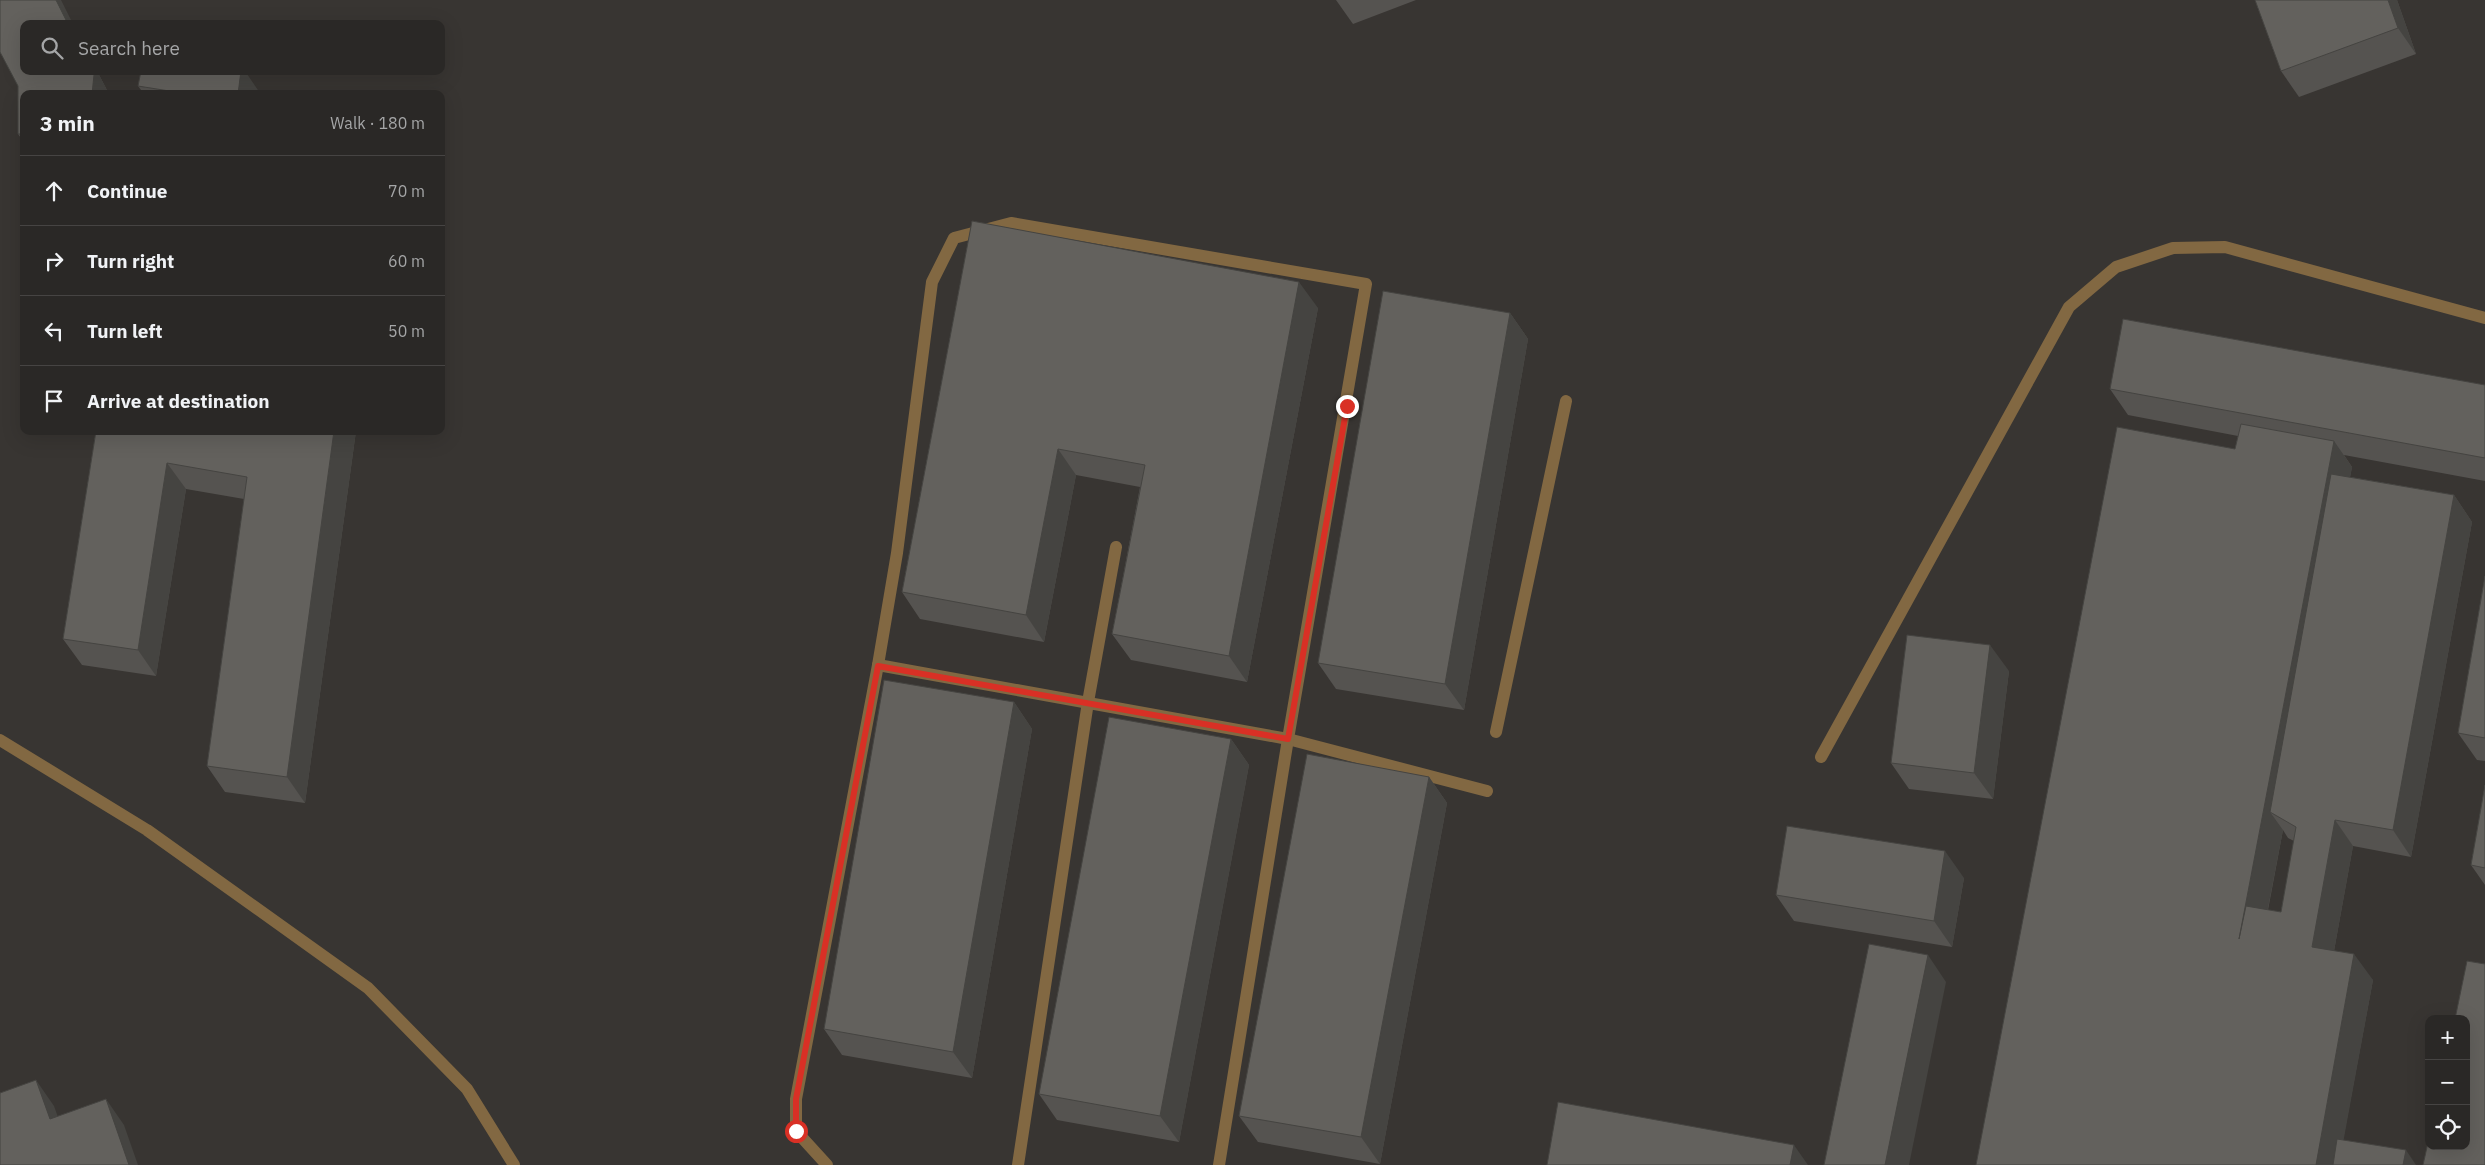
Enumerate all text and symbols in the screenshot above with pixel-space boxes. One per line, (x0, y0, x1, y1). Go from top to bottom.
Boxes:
search box (20, 20, 445, 75)
icon: search (38, 34, 66, 62)
text: Search here (78, 36, 180, 60)
text: 3 min (40, 109, 95, 137)
text: Walk · 180 m (330, 113, 425, 133)
icon: ahead (40, 177, 68, 205)
text: Continue (87, 179, 167, 203)
text: 70 m (388, 181, 425, 201)
icon: right (40, 247, 68, 275)
text: Turn right (87, 249, 174, 273)
text: 60 m (388, 251, 425, 271)
icon: left (40, 317, 68, 345)
text: Turn left (87, 319, 163, 343)
text: 50 m (388, 321, 425, 341)
icon: arrive (40, 387, 68, 415)
text: Arrive at destination (87, 389, 270, 413)
route end (1336, 395, 1359, 418)
map controls (2425, 1015, 2470, 1150)
button: + (2425, 1015, 2470, 1060)
button: − (2425, 1060, 2470, 1105)
button: locate (2425, 1105, 2470, 1150)
route start (785, 1120, 808, 1143)

